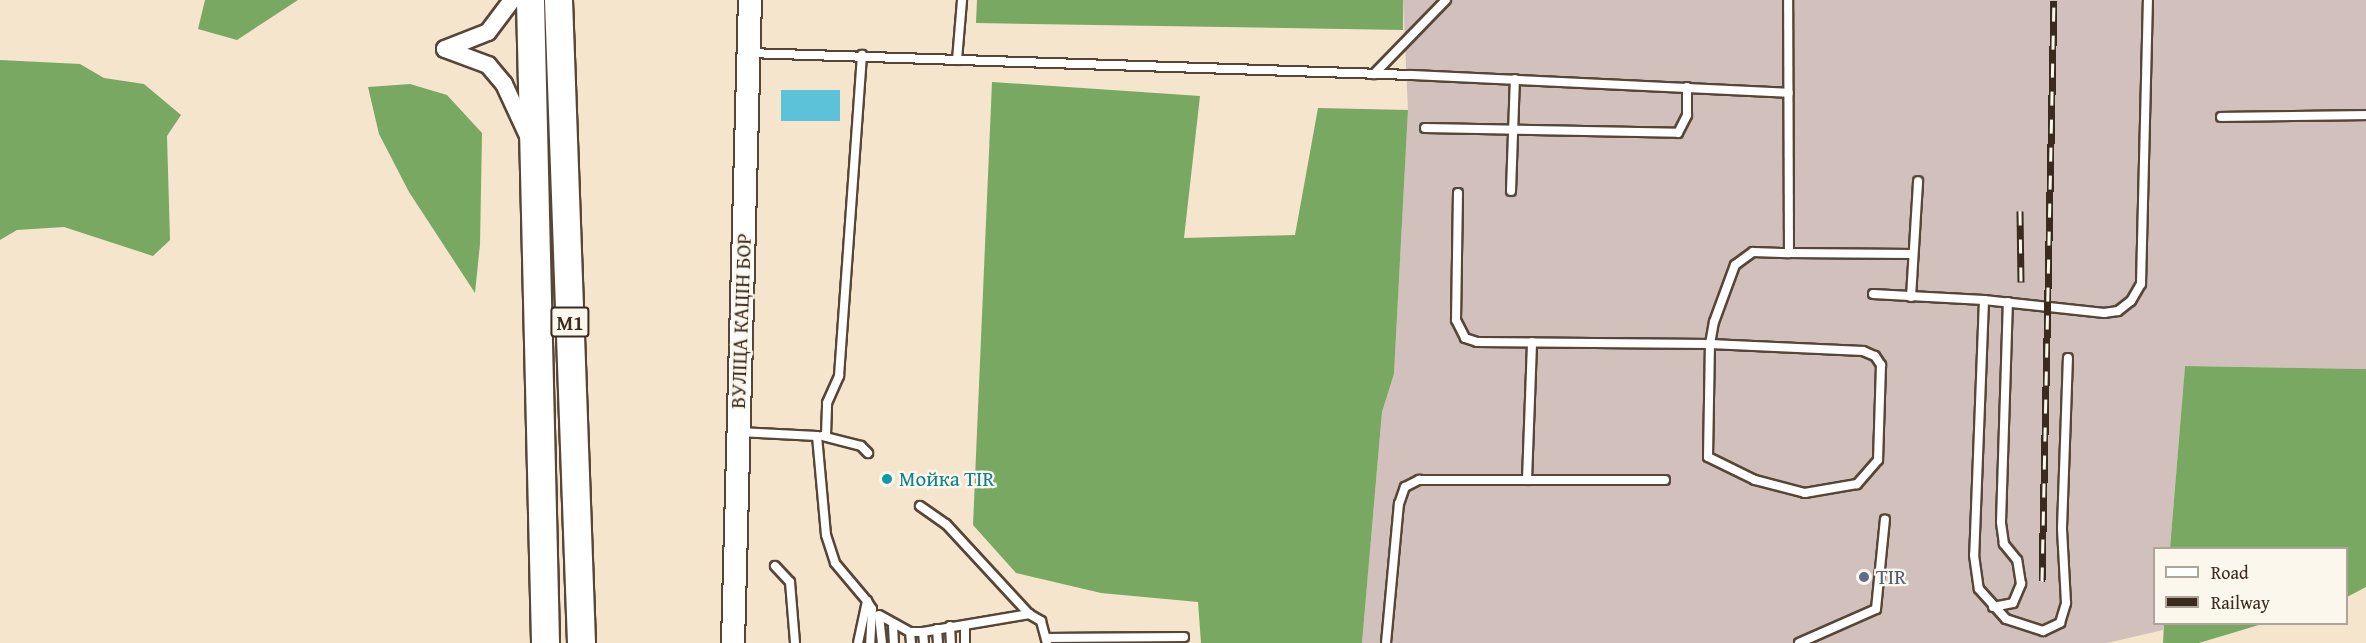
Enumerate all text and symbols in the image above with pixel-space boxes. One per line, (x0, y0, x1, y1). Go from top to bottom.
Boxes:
street label: ВУЛІЦА КАЦІН БОР (725, 233, 757, 409)
road number: М1 (549, 305, 591, 339)
place label: Мойка TIR (899, 466, 995, 492)
marker: Мойка TIR (880, 472, 894, 486)
legend (2153, 547, 2348, 625)
text: Road (2211, 559, 2249, 586)
place label: TIR (1876, 564, 1906, 590)
marker: TIR (1857, 570, 1871, 584)
text: Railway (2211, 589, 2270, 616)

